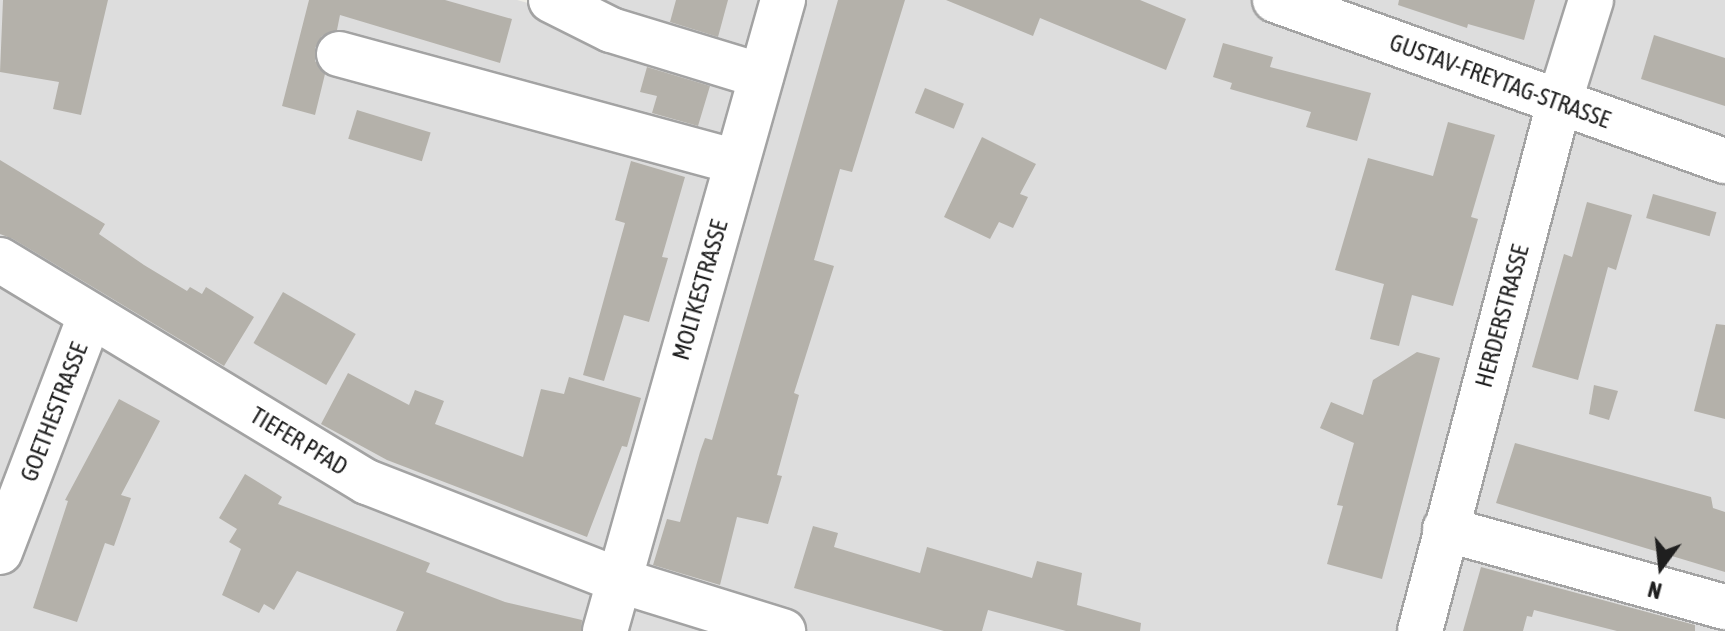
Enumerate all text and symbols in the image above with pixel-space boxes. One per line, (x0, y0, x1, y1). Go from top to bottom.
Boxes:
street label: GUSTAV-FREYTAG-STRASSE (1386, 28, 1614, 134)
street label: MOLTKESTRASSE (666, 217, 734, 363)
street label: HERDERSTRASSE (1469, 241, 1535, 391)
street label: GOETHESTRASSE (14, 338, 94, 486)
street label: TIEFER PFAD (245, 401, 353, 481)
north arrow (1621, 527, 1701, 607)
text: N (1645, 576, 1664, 604)

